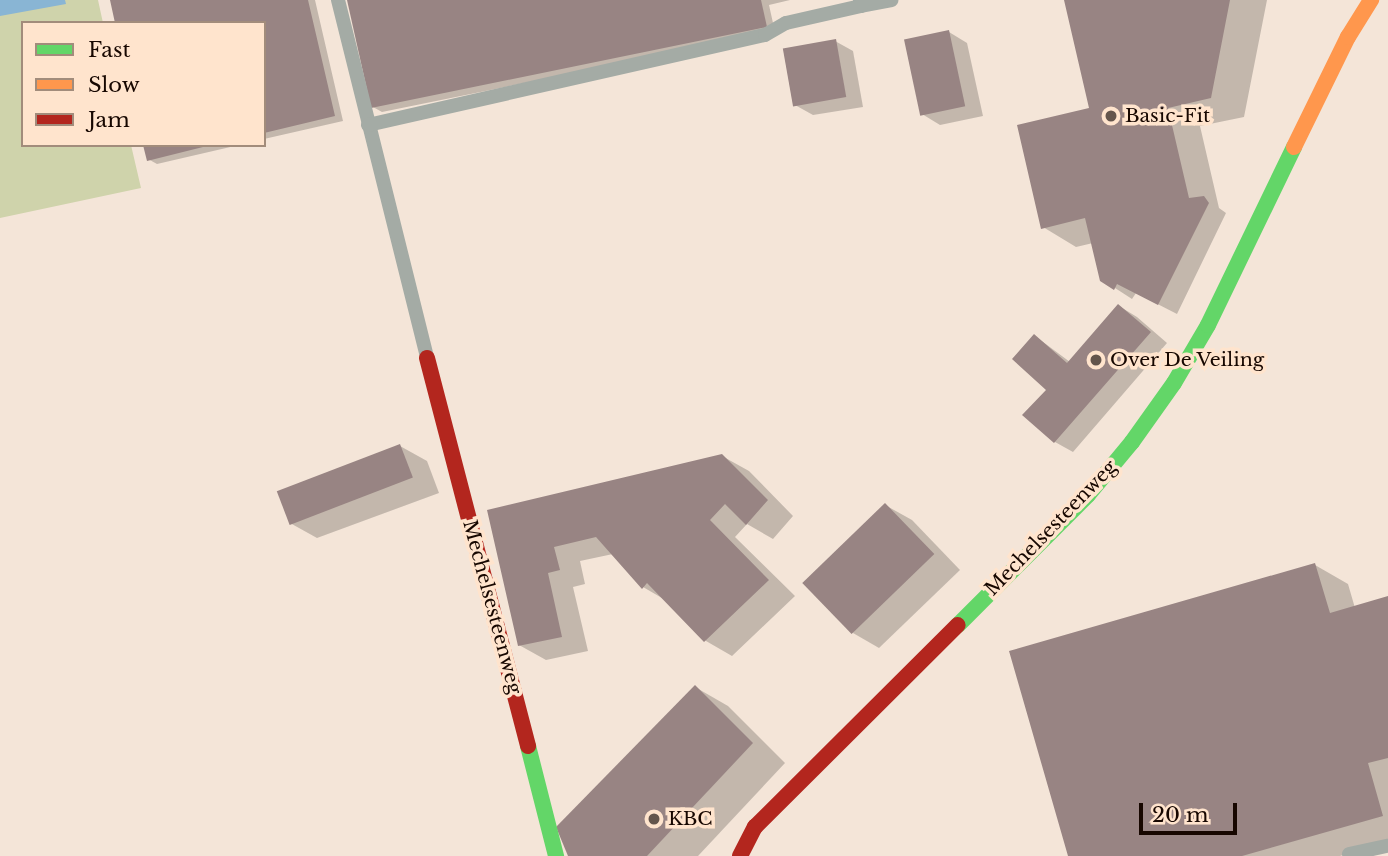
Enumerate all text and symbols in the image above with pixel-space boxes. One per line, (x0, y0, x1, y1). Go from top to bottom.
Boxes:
legend (21, 21, 266, 147)
text: Fast (88, 37, 130, 63)
text: Slow (88, 72, 140, 98)
place label: Basic-Fit (1125, 105, 1210, 127)
text: Jam (88, 107, 130, 133)
marker: Basic-Fit (1103, 108, 1119, 124)
place label: Over De Veiling (1110, 349, 1265, 371)
marker: Over De Veiling (1088, 352, 1104, 368)
street label: Mechelsesteenweg (980, 456, 1122, 600)
street label: Mechelsesteenweg (458, 517, 526, 697)
scale bar (1143, 790, 1241, 834)
text: 20 m (1152, 802, 1209, 828)
place label: KBC (668, 808, 713, 830)
marker: KBC (646, 811, 662, 827)

